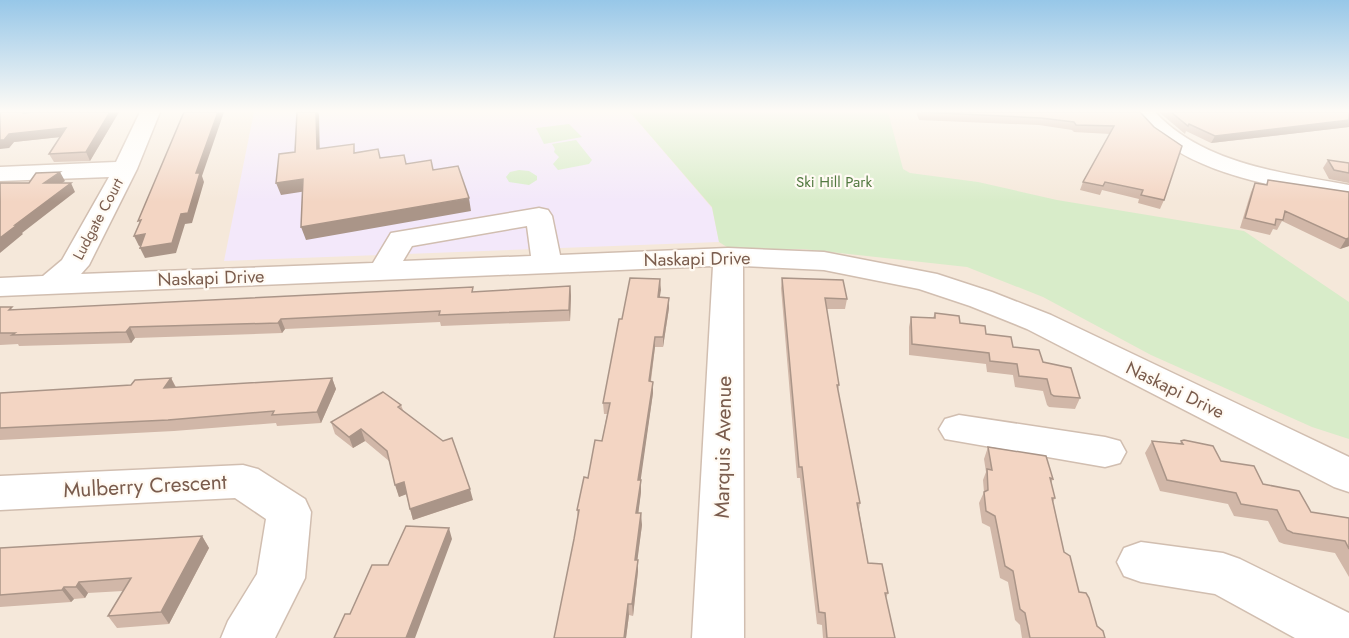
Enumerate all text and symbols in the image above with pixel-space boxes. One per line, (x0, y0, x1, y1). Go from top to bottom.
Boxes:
park label: Ski Hill Park (796, 171, 872, 193)
street label: Ludgate Court (67, 174, 129, 264)
street label: Naskapi Drive (643, 245, 751, 273)
street label: Naskapi Drive (157, 263, 265, 293)
street label: Naskapi Drive (1121, 355, 1229, 425)
street label: Marquis Avenue (707, 375, 739, 519)
street label: Mulberry Crescent (62, 467, 228, 505)

